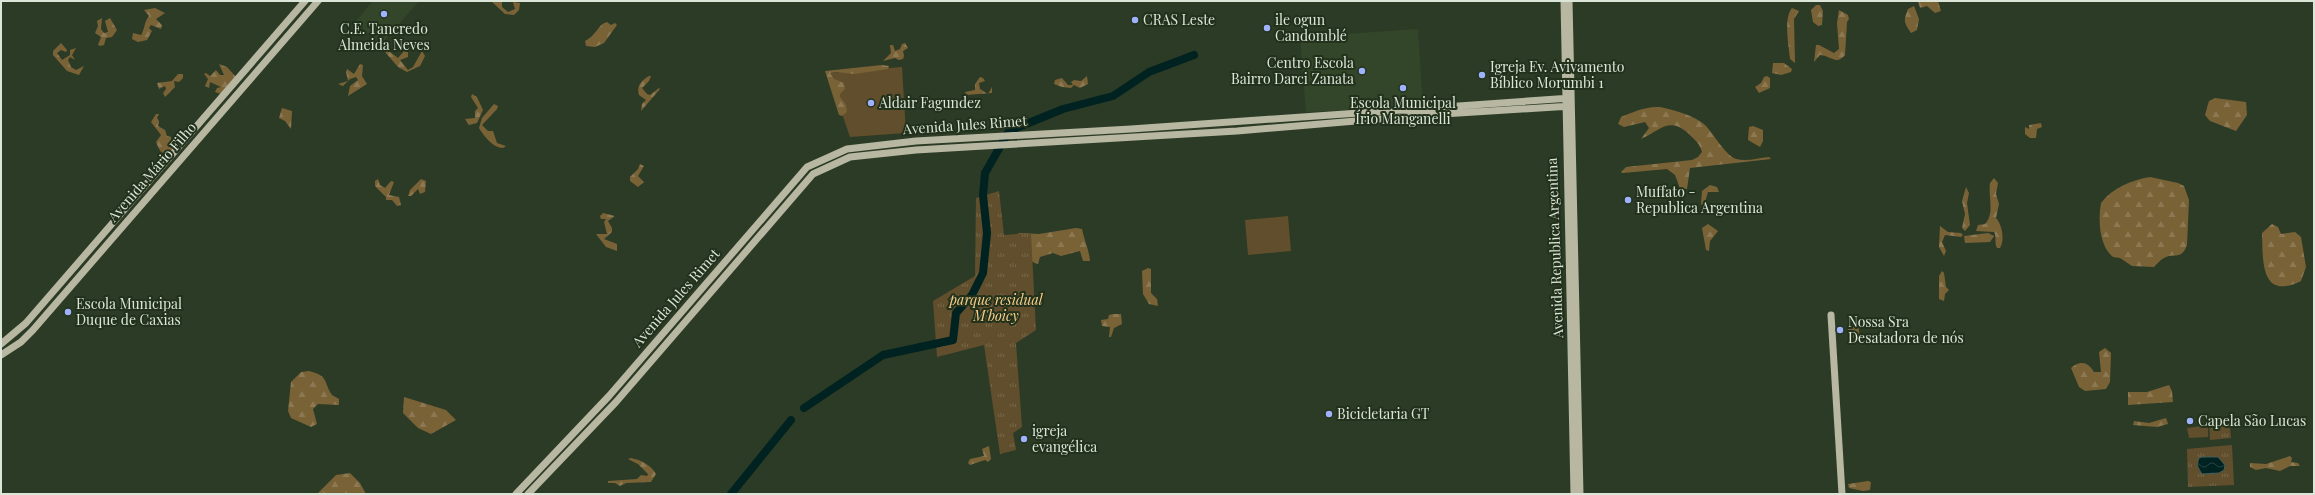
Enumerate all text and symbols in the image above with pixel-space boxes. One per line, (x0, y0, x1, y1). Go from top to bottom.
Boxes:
marker: C.E. Tancredo Almeida Neves (379, 9, 389, 19)
place label: CRAS Leste (1143, 10, 1215, 29)
place label: ile ogun Candomblé (1275, 10, 1347, 45)
marker: CRAS Leste (1130, 15, 1140, 25)
place label: C.E. Tancredo Almeida Neves (337, 19, 430, 54)
marker: ile ogun Candomblé (1262, 23, 1272, 33)
place label: Centro Escola Bairro Darci Zanata (1231, 53, 1354, 88)
place label: Igreja Ev. Avivamento Bíblico Morumbi 1 (1490, 57, 1625, 92)
marker: Centro Escola Bairro Darci Zanata (1357, 66, 1367, 76)
marker: Igreja Ev. Avivamento Bíblico Morumbi 1 (1477, 70, 1487, 80)
marker: Escola Municipal Írio Manganelli (1398, 83, 1408, 93)
place label: Aldair Fagundez (878, 93, 981, 112)
place label: Escola Municipal Írio Manganelli (1350, 93, 1456, 128)
marker: Aldair Fagundez (866, 98, 876, 108)
street label: Avenida Jules Rimet (901, 111, 1029, 138)
street label: Avenida Mário Filho (102, 118, 200, 226)
street label: Avenida Republica Argentina (1542, 157, 1567, 340)
place label: Muffato - Republica Argentina (1636, 182, 1763, 217)
marker: Muffato - Republica Argentina (1623, 195, 1633, 205)
street label: Avenida Jules Rimet (627, 244, 724, 352)
park label: parque residual M'boicy (948, 290, 1044, 325)
place label: Escola Municipal Duque de Caxias (76, 294, 182, 329)
marker: Escola Municipal Duque de Caxias (63, 307, 73, 317)
place label: Nossa Sra Desatadora de nós (1848, 312, 1964, 347)
marker: Nossa Sra Desatadora de nós (1835, 325, 1845, 335)
place label: Bicicletaria GT (1337, 404, 1430, 423)
marker: Bicicletaria GT (1324, 409, 1334, 419)
place label: Capela São Lucas (2198, 411, 2306, 430)
marker: Capela São Lucas (2185, 416, 2195, 426)
place label: igreja evangélica (1032, 421, 1097, 456)
marker: igreja evangélica (1019, 434, 1029, 444)

